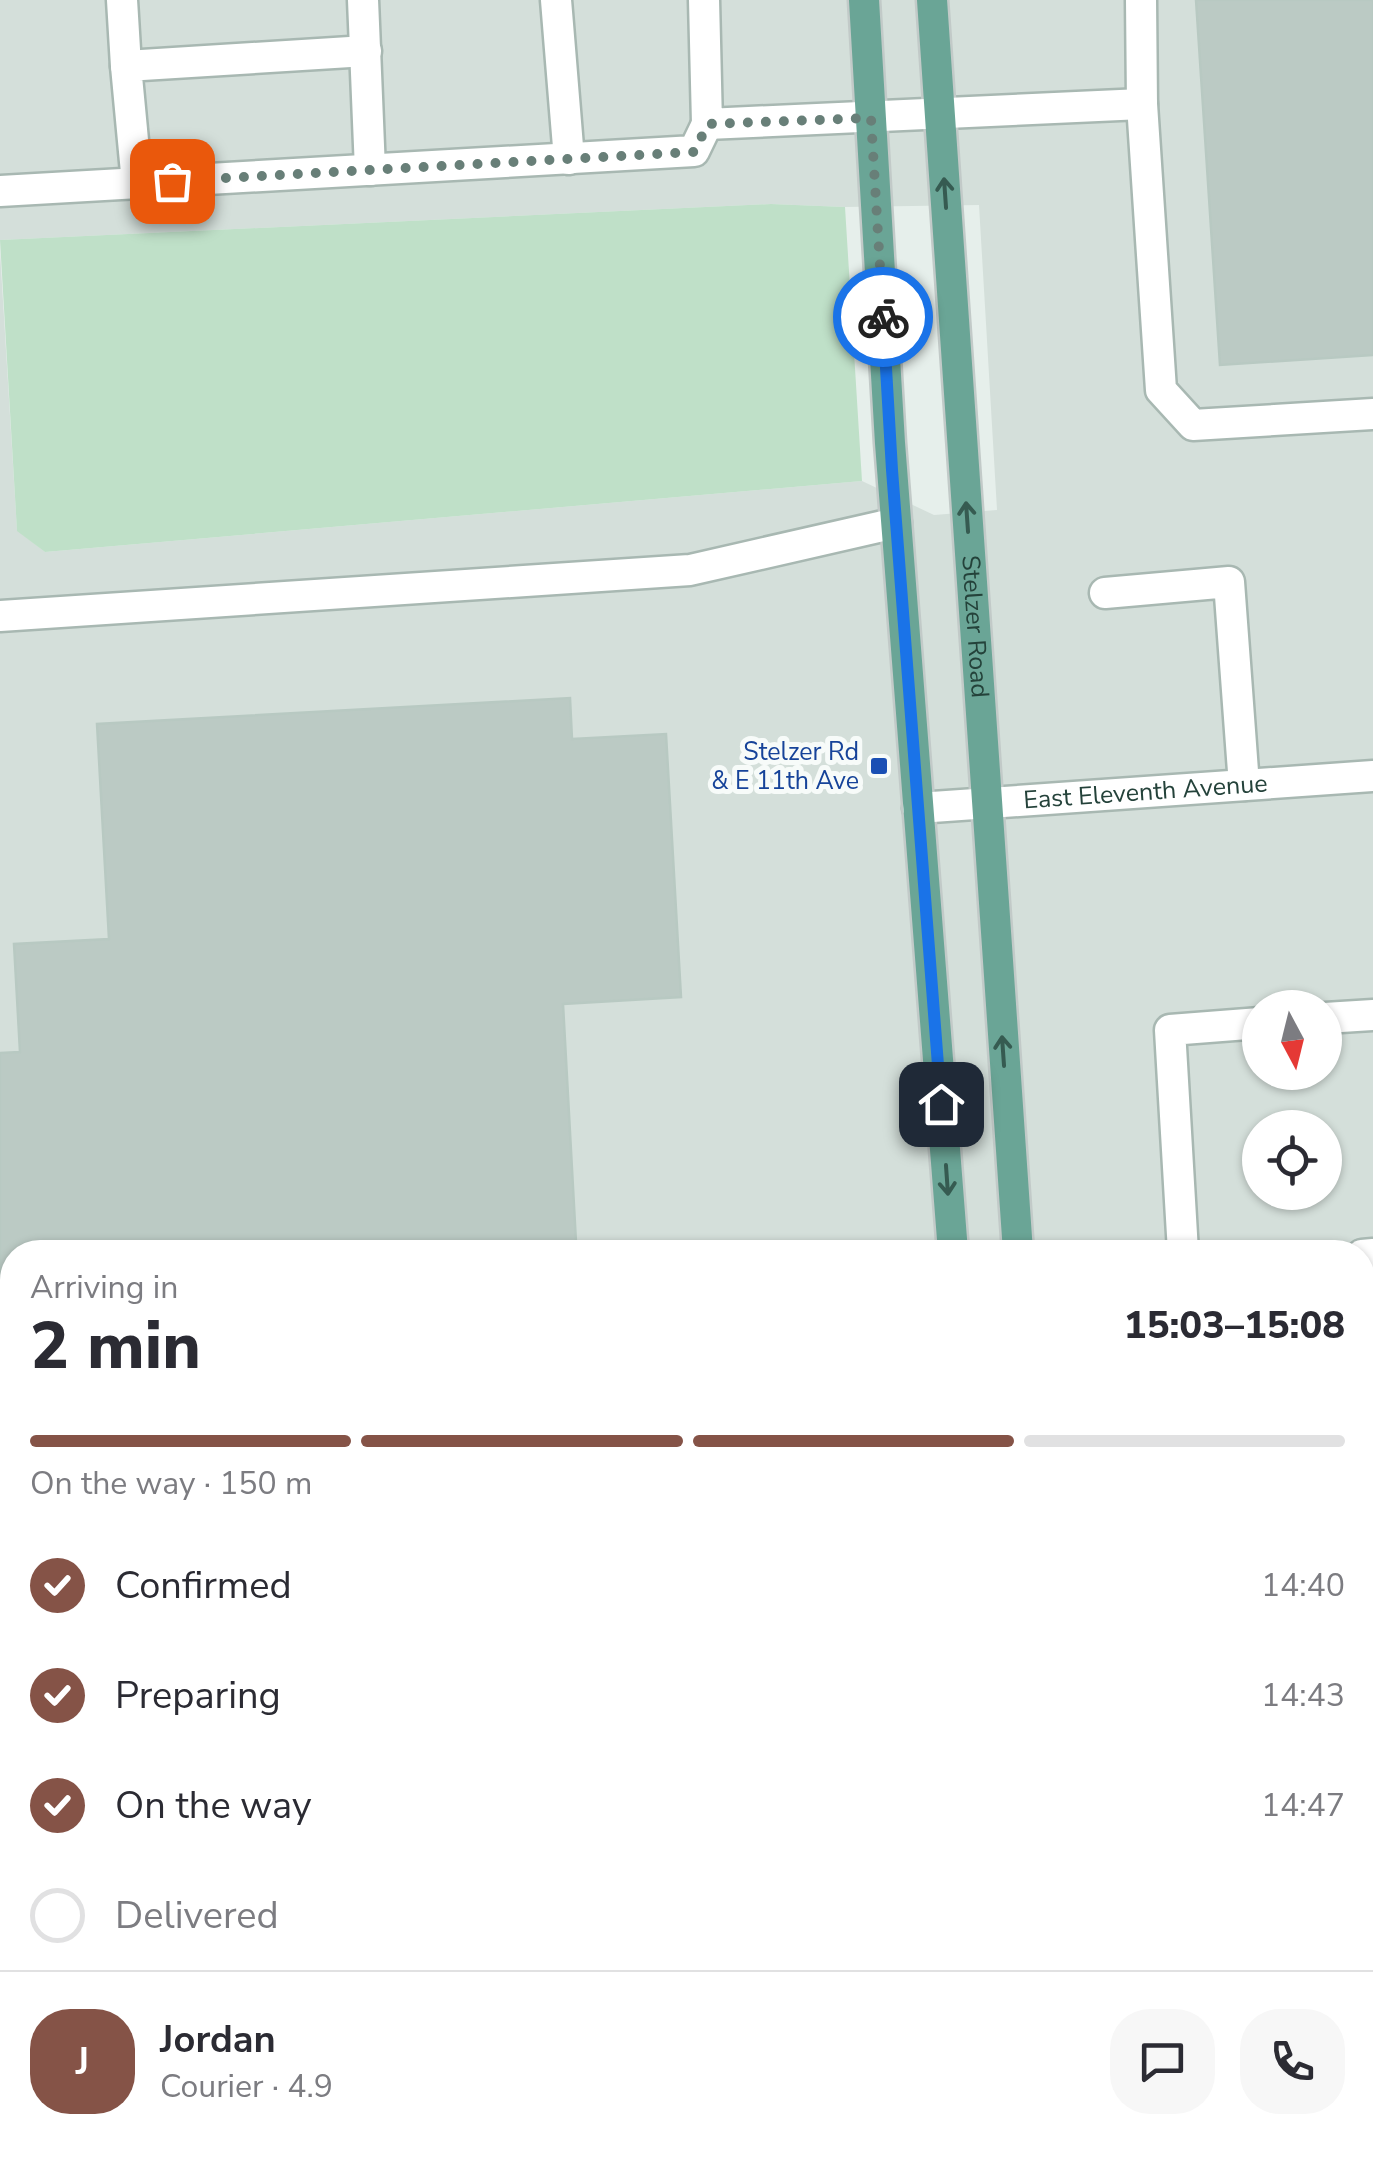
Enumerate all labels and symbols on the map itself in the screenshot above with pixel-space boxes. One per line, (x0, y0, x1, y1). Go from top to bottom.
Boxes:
pin (130, 139, 215, 224)
one-way arrow (935, 177, 954, 209)
courier (833, 267, 933, 367)
one-way arrow (957, 501, 976, 533)
street label: Stelzer Road (953, 554, 997, 699)
place label: Stelzer Rd & E 11th Ave (711, 735, 859, 798)
marker: Stelzer Rd & E 11th Ave (868, 755, 890, 777)
street label: East Eleventh Avenue (1022, 766, 1269, 818)
north arrow (1242, 990, 1342, 1090)
one-way arrow (994, 1035, 1013, 1067)
pin (899, 1062, 984, 1147)
one-way arrow (938, 1163, 957, 1195)

